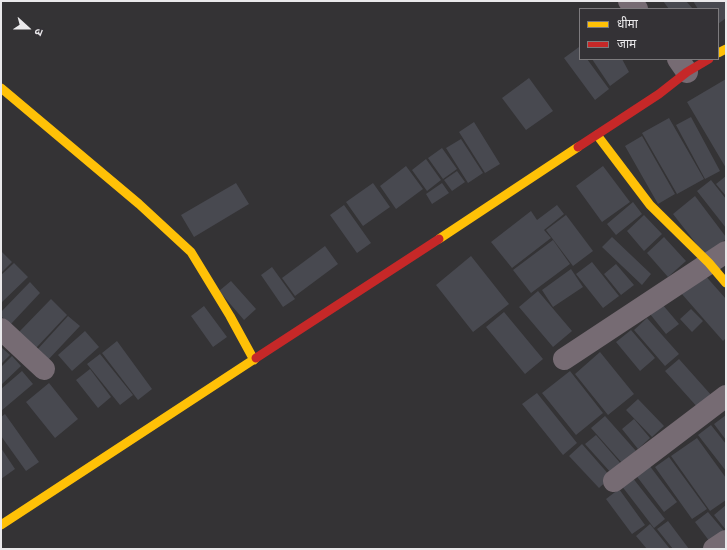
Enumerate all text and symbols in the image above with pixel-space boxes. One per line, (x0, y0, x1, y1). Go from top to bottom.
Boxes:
north arrow (8, 8, 48, 48)
legend (579, 8, 719, 60)
text: धीमा (617, 16, 638, 31)
text: उ (32, 27, 47, 38)
text: जाम (617, 36, 636, 51)

